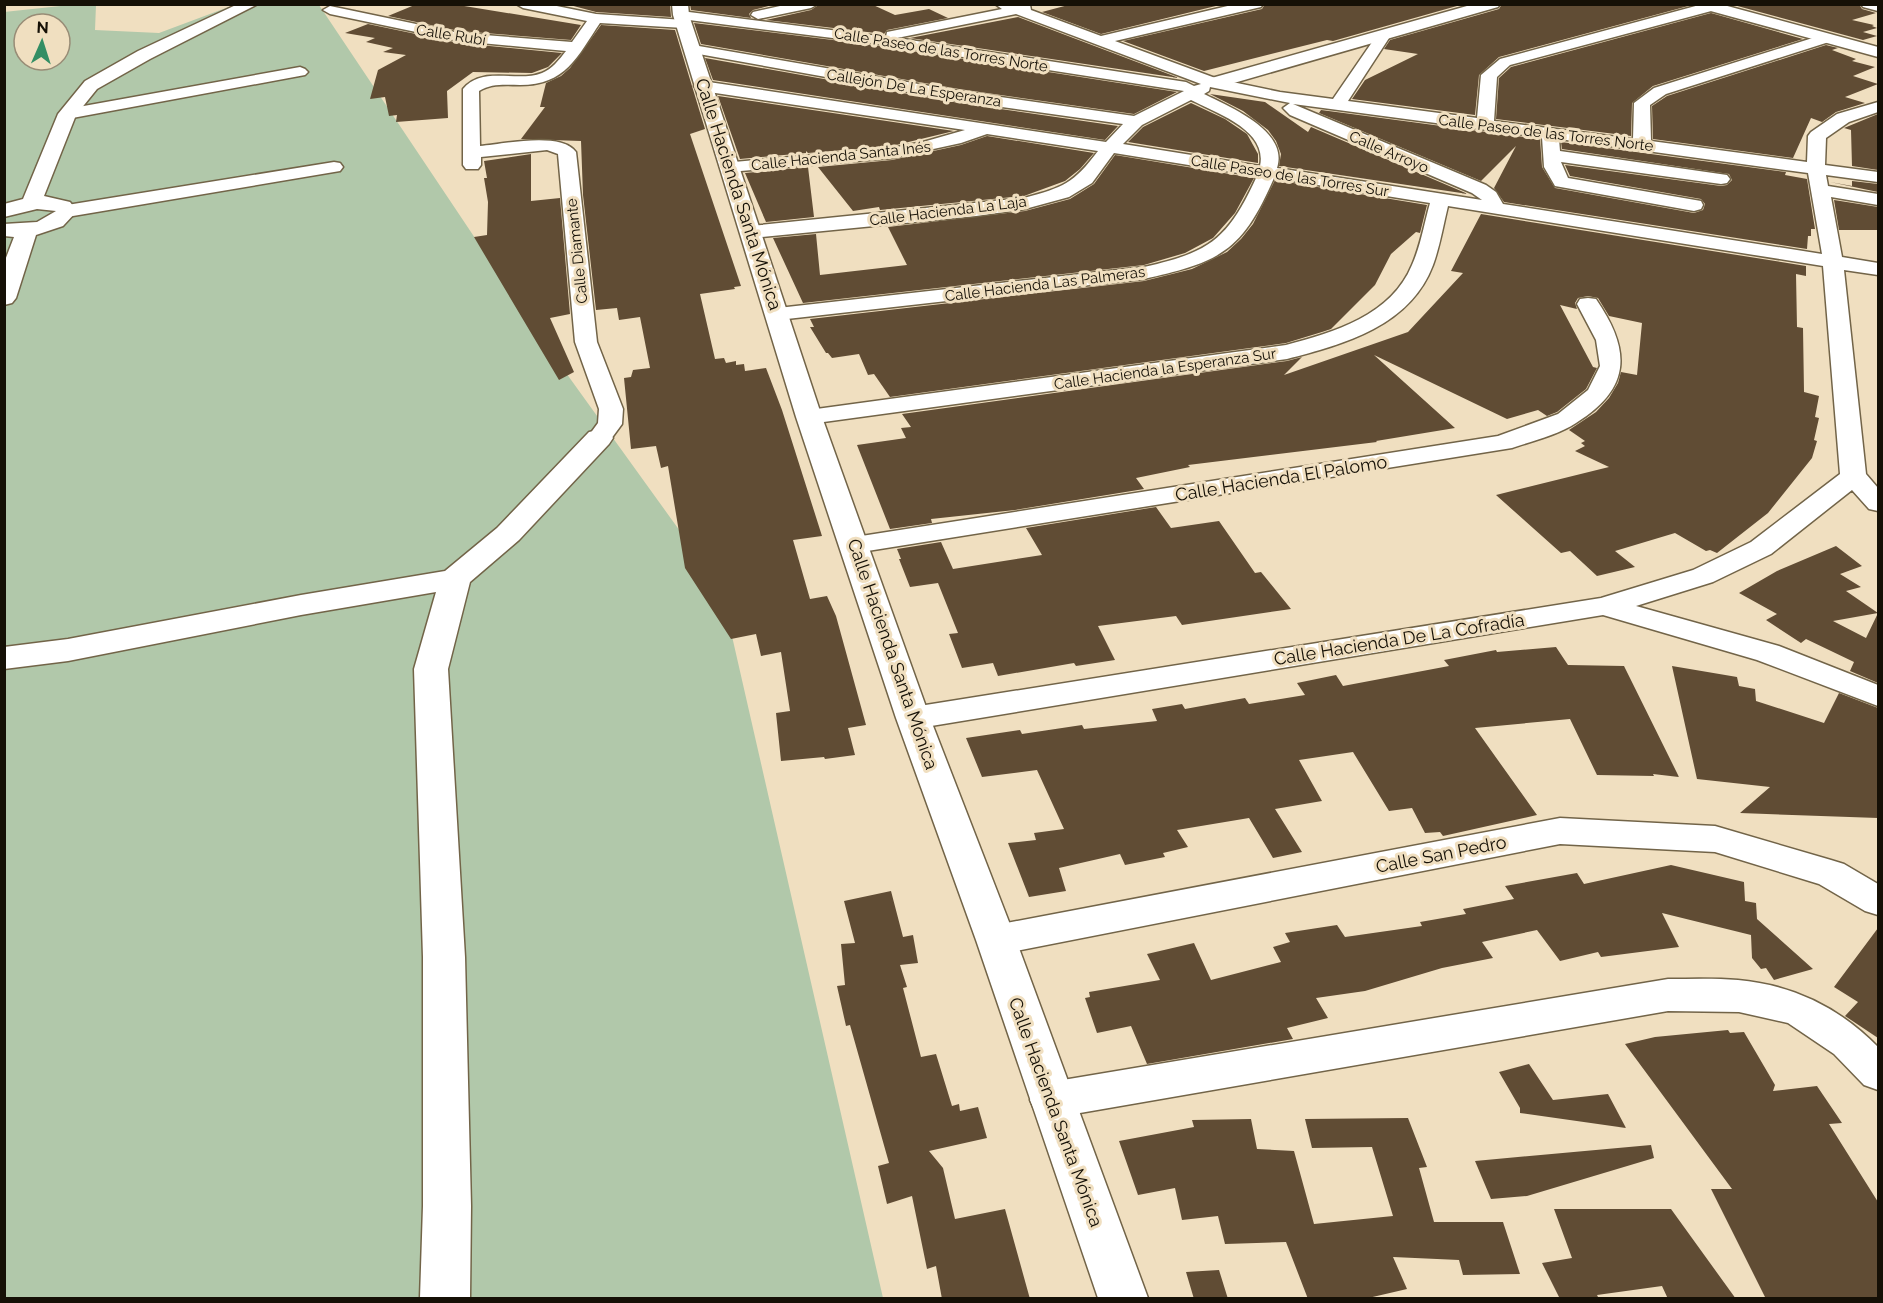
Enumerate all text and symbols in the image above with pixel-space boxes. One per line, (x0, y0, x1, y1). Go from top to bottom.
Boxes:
north arrow (12, 12, 72, 72)
text: N (36, 18, 49, 37)
street label: Calle Rubí (415, 21, 488, 50)
street label: Calle Paseo de las Torres Norte (833, 24, 1049, 76)
street label: Callejón De La Esperanza (825, 65, 1003, 111)
street label: Calle Hacienda Santa Mónica (692, 75, 786, 313)
street label: Calle Paseo de las Torres Norte (1438, 111, 1655, 155)
street label: Calle Arroyo (1347, 127, 1432, 177)
street label: Calle Hacienda Santa Inés (750, 138, 932, 174)
street label: Calle Paseo de las Torres Sur (1190, 151, 1391, 201)
street label: Calle Hacienda La Laja (868, 192, 1028, 230)
street label: Calle Diamante (563, 197, 591, 305)
street label: Calle Hacienda Las Palmeras (944, 263, 1146, 305)
street label: Calle Hacienda la Esperanza Sur (1053, 344, 1278, 394)
street label: Calle Hacienda El Palomo (1174, 451, 1389, 505)
street label: Calle Hacienda Santa Mónica (844, 536, 942, 772)
street label: Calle Hacienda De La Cofradía (1272, 609, 1526, 669)
street label: Calle San Pedro (1374, 831, 1508, 877)
street label: Calle Hacienda Santa Mónica (1005, 994, 1107, 1230)

